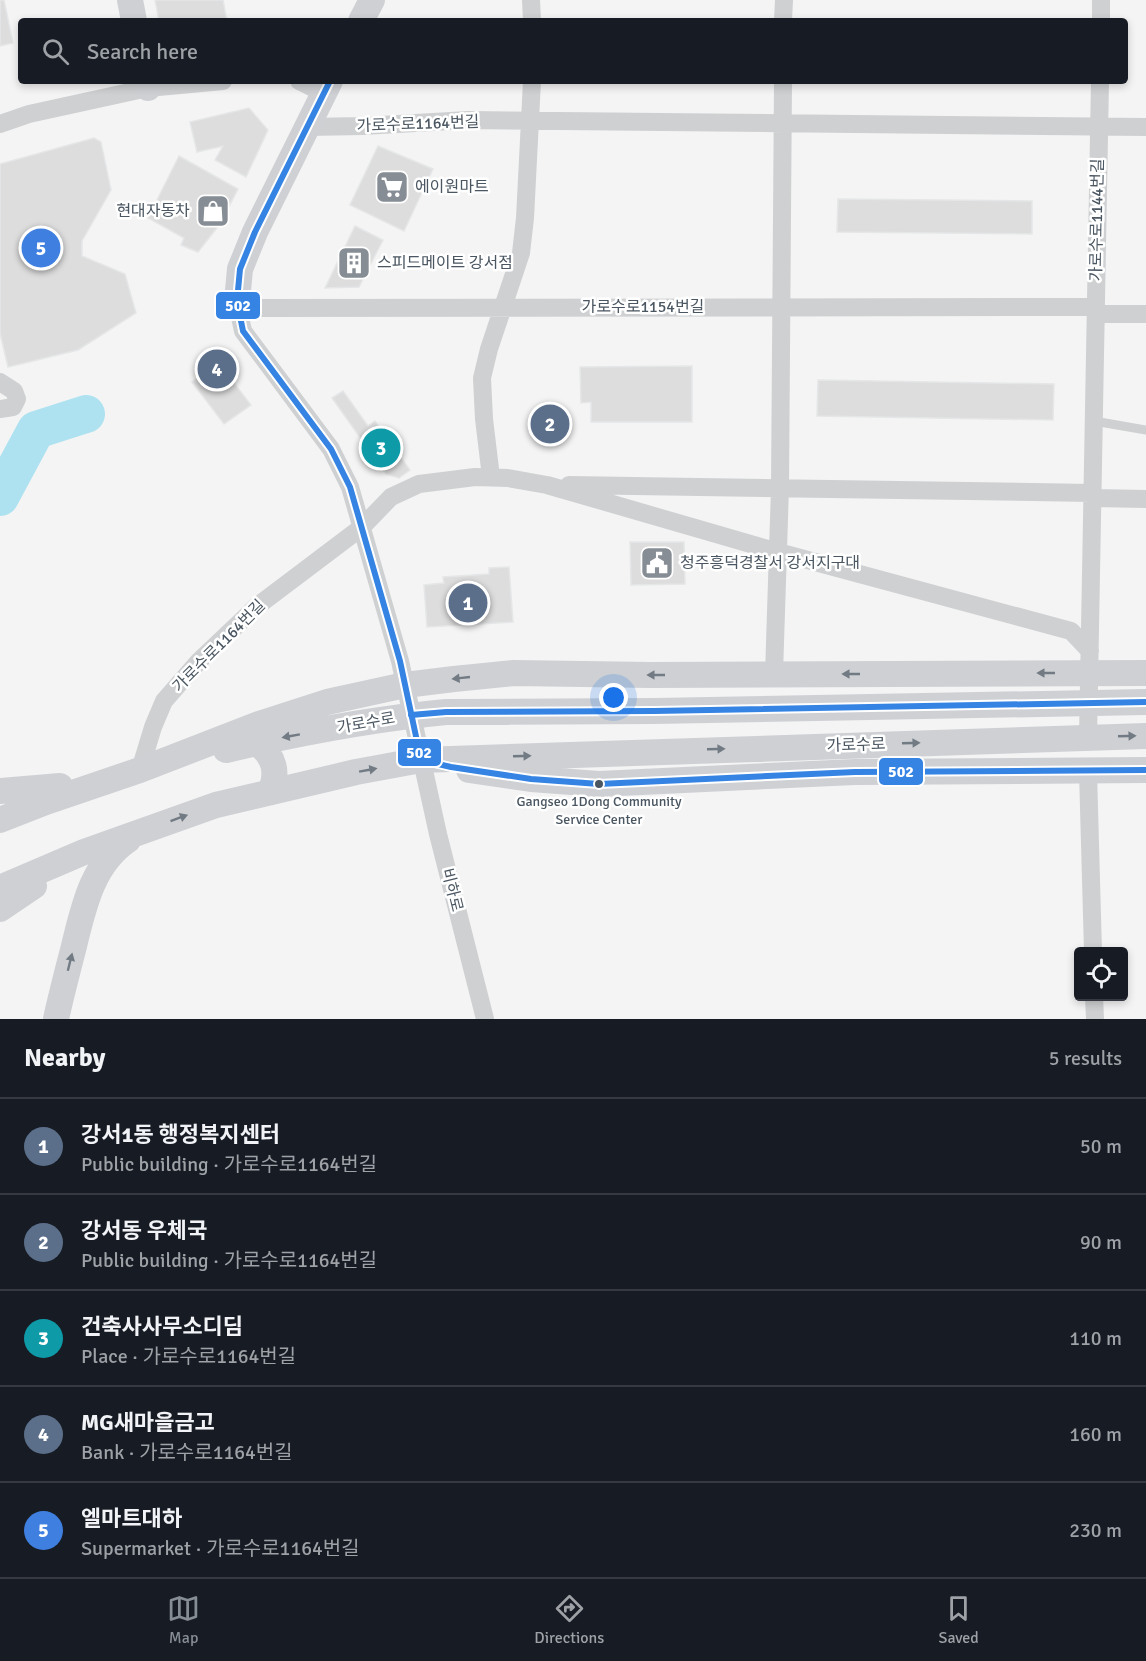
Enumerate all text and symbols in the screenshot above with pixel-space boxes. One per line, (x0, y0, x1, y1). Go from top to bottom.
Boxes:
search box (18, 18, 1128, 84)
icon: search (39, 35, 72, 68)
text: Search here (87, 38, 198, 65)
street label: 가로수로1164번길 (356, 112, 480, 136)
street label: 가로수로1144번길 (1086, 158, 1108, 282)
supermarket icon: 에이원마트 (374, 169, 410, 205)
place label: 에이원마트 (415, 177, 489, 197)
shop icon: 현대자동차 (195, 193, 231, 229)
place label: 현대자동차 (116, 201, 190, 221)
pin: 5 (22, 226, 60, 270)
building icon: 스피드메이트 강서점 (336, 245, 372, 281)
place label: 스피드메이트 강서점 (377, 253, 513, 273)
line badge: 502 (215, 291, 261, 320)
text: 502 (225, 296, 251, 316)
street label: 가로수로1154번길 (582, 297, 704, 317)
pin: 4 (198, 346, 236, 392)
pin: 2 (530, 402, 570, 446)
pin: 3 (362, 426, 400, 470)
public building icon: 청주흥덕경찰서 강서지구대 (639, 545, 675, 581)
place label: 청주흥덕경찰서 강서지구대 (680, 553, 860, 573)
pin: 1 (448, 580, 488, 626)
street label: 가로수로1164번길 (168, 595, 270, 697)
one-way arrow (1036, 668, 1055, 678)
one-way arrow (841, 669, 860, 679)
one-way arrow (646, 670, 665, 680)
one-way arrow (451, 673, 470, 683)
your location (599, 683, 628, 712)
street label: 가로수로 (335, 708, 397, 738)
one-way arrow (282, 732, 301, 741)
one-way arrow (1118, 732, 1137, 741)
street label: 가로수로 (826, 734, 886, 756)
line badge: 502 (397, 738, 442, 767)
one-way arrow (902, 739, 921, 748)
text: 502 (406, 743, 432, 763)
one-way arrow (707, 745, 726, 754)
one-way arrow (512, 752, 531, 761)
line badge: 502 (878, 757, 924, 786)
text: 502 (888, 762, 914, 782)
one-way arrow (358, 765, 377, 774)
marker: Gangseo 1Dong Community Service Center (593, 778, 605, 790)
place label: Gangseo 1Dong Community Service Center (516, 793, 682, 828)
one-way arrow (170, 813, 188, 823)
street label: 비하로 (437, 866, 467, 914)
map controls (1074, 947, 1128, 1001)
button: locate (1074, 947, 1128, 1001)
one-way arrow (65, 953, 75, 971)
text: Nearby (24, 1042, 105, 1074)
text: 5 results (1049, 1046, 1122, 1071)
text: 강서1동 행정복지센터 (81, 1121, 280, 1148)
text: 1 (38, 1134, 49, 1159)
text: 50 m (1080, 1134, 1122, 1159)
text: Public building · 가로수로1164번길 (81, 1152, 377, 1177)
text: 강서동 우체국 (81, 1217, 207, 1244)
text: 2 (38, 1230, 49, 1255)
text: 90 m (1080, 1230, 1122, 1255)
text: Public building · 가로수로1164번길 (81, 1248, 377, 1273)
text: 건축사사무소디딤 (81, 1313, 243, 1340)
text: 3 (38, 1326, 49, 1351)
text: 110 m (1069, 1326, 1122, 1351)
text: Place · 가로수로1164번길 (81, 1344, 296, 1369)
text: MG새마을금고 (81, 1409, 215, 1436)
text: 4 (38, 1422, 49, 1447)
text: 160 m (1069, 1422, 1122, 1447)
text: Bank · 가로수로1164번길 (81, 1440, 293, 1465)
text: 엘마트대하 (81, 1505, 182, 1532)
text: 5 (38, 1518, 49, 1543)
text: 230 m (1069, 1518, 1122, 1543)
text: Supermarket · 가로수로1164번길 (81, 1536, 360, 1561)
tab: Map (167, 1592, 200, 1648)
tab: Directions (534, 1592, 604, 1648)
tab: Saved (939, 1592, 979, 1648)

